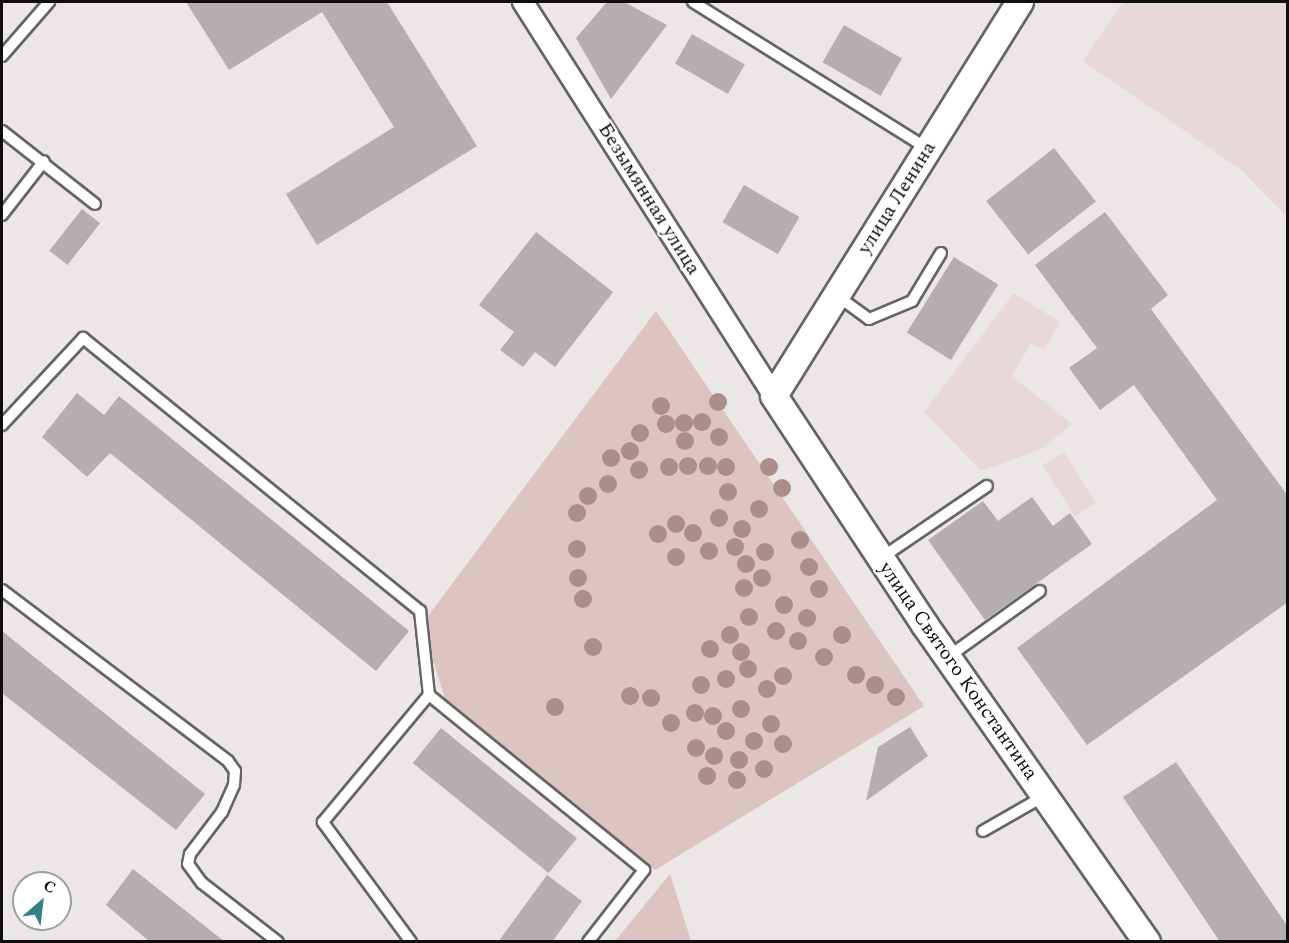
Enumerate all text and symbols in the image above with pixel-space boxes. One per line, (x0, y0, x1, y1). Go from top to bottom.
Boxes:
street label: Безымянная улица (593, 119, 705, 279)
street label: улица Ленина (853, 137, 941, 259)
street label: улица Святого Константина (873, 557, 1043, 785)
north arrow (12, 871, 72, 931)
text: С (39, 874, 60, 900)

